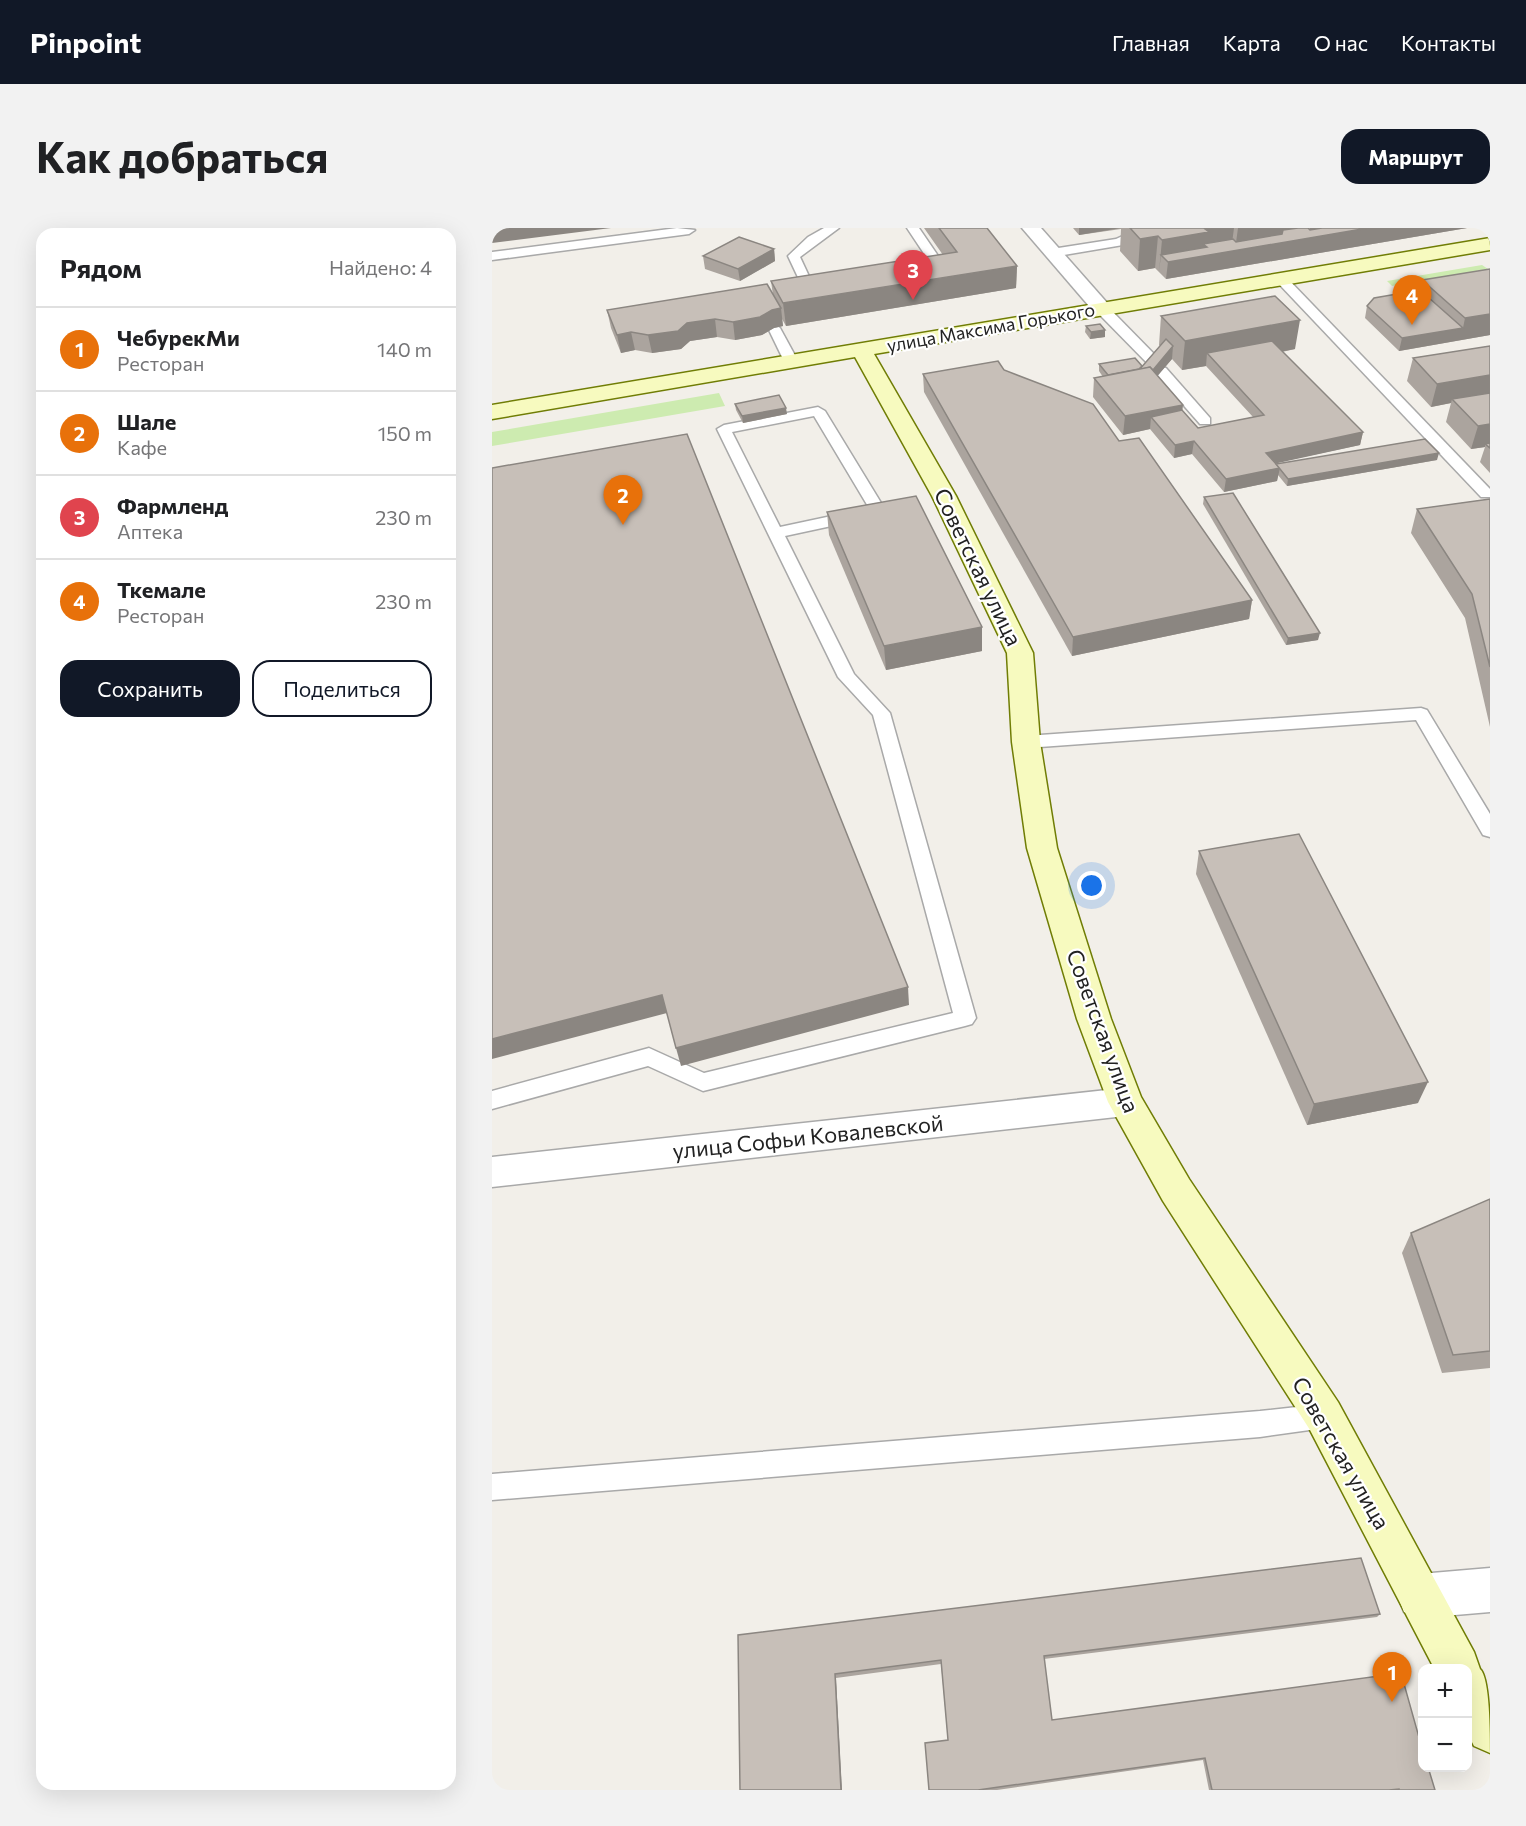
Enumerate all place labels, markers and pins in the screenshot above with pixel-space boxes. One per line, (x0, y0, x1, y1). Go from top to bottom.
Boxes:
pin: 3 (894, 250, 932, 300)
pin: 4 (1392, 276, 1432, 325)
pin: 2 (604, 476, 642, 525)
pin: 1 (1372, 1652, 1412, 1702)

